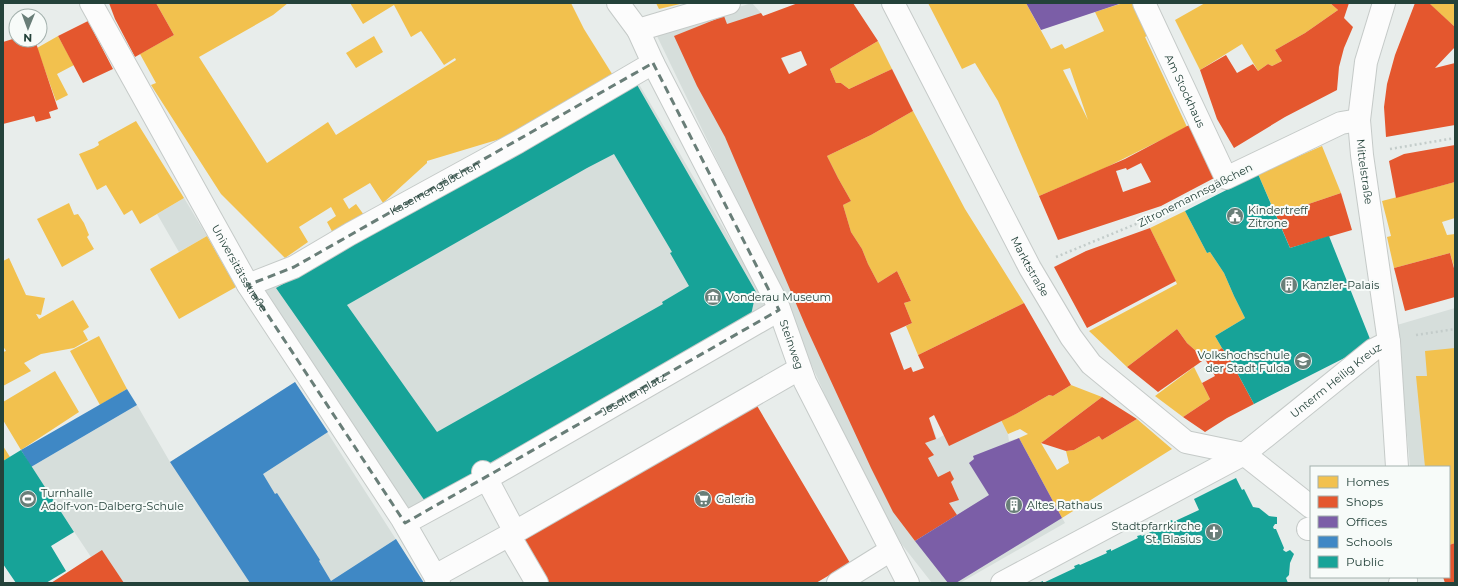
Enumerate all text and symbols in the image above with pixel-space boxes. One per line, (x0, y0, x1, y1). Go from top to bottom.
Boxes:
north arrow (8, 8, 48, 48)
text: N (23, 31, 32, 45)
street label: Am Stockhaus (1162, 52, 1209, 131)
street label: Mittelstraße (1354, 138, 1376, 206)
street label: Kasernengäßchen (387, 157, 482, 218)
street label: Zitronemannsgäßchen (1135, 160, 1255, 230)
place label: Kindertreff Zitrone (1248, 203, 1309, 230)
public building icon: Kindertreff Zitrone (1225, 206, 1245, 226)
street label: Universitätsstraße (209, 222, 271, 315)
street label: Marktstraße (1008, 234, 1053, 299)
building icon: Kanzler-Palais (1279, 275, 1299, 295)
place label: Kanzler-Palais (1302, 278, 1380, 292)
museum icon: Vonderau Museum (703, 287, 723, 307)
place label: Vonderau Museum (726, 290, 831, 304)
street label: Steinweg (776, 318, 807, 371)
street label: Unterm Heilig Kreuz (1287, 340, 1384, 421)
place label: Volkshochschule der Stadt Fulda (1198, 348, 1290, 375)
school or university icon: Volkshochschule der Stadt Fulda (1293, 351, 1313, 371)
street label: Jesuitenplatz (597, 370, 669, 419)
legend (1310, 466, 1450, 578)
text: Homes (1346, 474, 1389, 489)
place label: Turnhalle Adolf-von-Dalberg-Schule (41, 486, 184, 513)
sports icon: Turnhalle Adolf-von-Dalberg-Schule (18, 489, 38, 509)
supermarket icon: Galeria (693, 489, 713, 509)
place label: Galeria (716, 492, 754, 506)
text: Shops (1346, 494, 1383, 509)
building icon: Altes Rathaus (1004, 495, 1024, 515)
place label: Altes Rathaus (1027, 498, 1103, 512)
text: Offices (1346, 514, 1387, 529)
place label: Stadtpfarrkirche St. Blasius (1111, 519, 1202, 546)
church icon: Stadtpfarrkirche St. Blasius (1204, 522, 1224, 542)
text: Schools (1346, 534, 1392, 549)
text: Public (1346, 554, 1384, 569)

